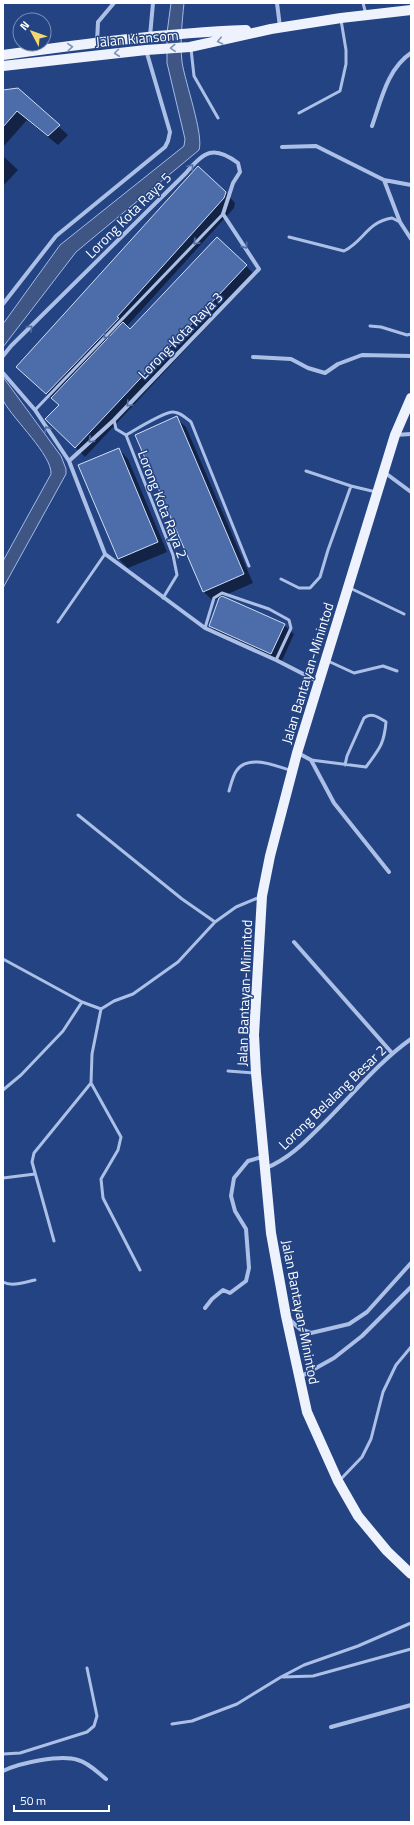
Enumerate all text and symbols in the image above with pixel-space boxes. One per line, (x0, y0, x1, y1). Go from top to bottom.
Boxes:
north arrow (12, 12, 52, 52)
text: N (16, 17, 33, 34)
street label: Jalan Kiansom (95, 24, 179, 52)
one-way arrow (217, 36, 223, 44)
one-way arrow (66, 43, 73, 52)
one-way arrow (170, 44, 176, 52)
one-way arrow (114, 49, 120, 58)
one-way arrow (187, 164, 194, 171)
street label: Lorong Kota Raya 5 (80, 167, 176, 263)
one-way arrow (193, 237, 201, 245)
one-way arrow (240, 242, 248, 249)
street label: Lorong Kota Raya 3 (133, 287, 227, 383)
one-way arrow (25, 325, 33, 333)
one-way arrow (103, 331, 111, 339)
one-way arrow (126, 399, 134, 407)
one-way arrow (45, 426, 52, 433)
one-way arrow (88, 436, 96, 443)
street label: Lorong Kota Raya 2 (133, 447, 193, 561)
street label: Jalan Bantayan-Minintod (276, 600, 338, 746)
street label: Jalan Bantayan-Minintod (231, 919, 257, 1067)
street label: Lorong Belalang Besar 2 (273, 1040, 391, 1154)
street label: Jalan Bantayan-Minintod (277, 1238, 325, 1386)
scale bar (14, 1787, 109, 1813)
text: 50 m (20, 1791, 46, 1810)

